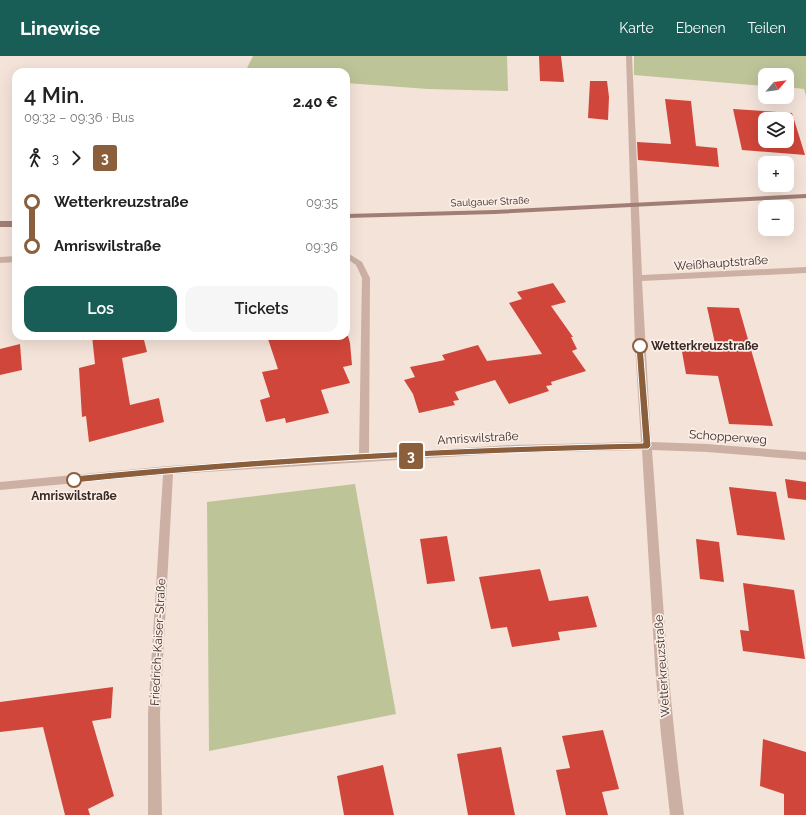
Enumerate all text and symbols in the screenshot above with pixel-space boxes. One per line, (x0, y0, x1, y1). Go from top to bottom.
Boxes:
text: Linewise (20, 17, 100, 39)
text: Karte (619, 20, 654, 36)
text: Ebenen (676, 20, 726, 36)
text: Teilen (748, 20, 786, 36)
north arrow (758, 68, 794, 104)
map controls (758, 68, 794, 236)
text: 4 Min. (24, 82, 84, 108)
text: 2.40 € (293, 93, 338, 111)
text: 09:32 – 09:36 · Bus (24, 110, 134, 125)
button: layers (758, 112, 794, 148)
icon: walk (24, 147, 46, 169)
icon: forward (65, 147, 87, 169)
text: 3 (101, 150, 109, 166)
text: 3 (52, 151, 59, 166)
button: + (758, 156, 794, 192)
text: Wetterkreuzstraße (54, 193, 188, 211)
text: 09:35 (306, 195, 338, 210)
street label: Saulgauer Straße (450, 195, 530, 208)
button: − (758, 200, 794, 236)
text: Amriswilstraße (54, 237, 161, 255)
text: 09:36 (305, 239, 338, 254)
street label: Weißhauptstraße (674, 253, 768, 273)
button: Los (24, 286, 177, 332)
button: Tickets (185, 286, 338, 332)
marker: Wetterkreuzstraße (632, 338, 648, 354)
place label: Wetterkreuzstraße (651, 339, 759, 353)
street label: Schopperweg (689, 427, 767, 447)
street label: Amriswilstraße (437, 429, 519, 447)
line badge: 3 (398, 443, 424, 469)
text: 3 (407, 448, 415, 464)
marker: Amriswilstraße (66, 472, 82, 488)
place label: Amriswilstraße (31, 489, 117, 503)
street label: Friedrich-Kaiser-Straße (148, 578, 168, 706)
street label: Wetterkreuzstraße (651, 614, 673, 718)

